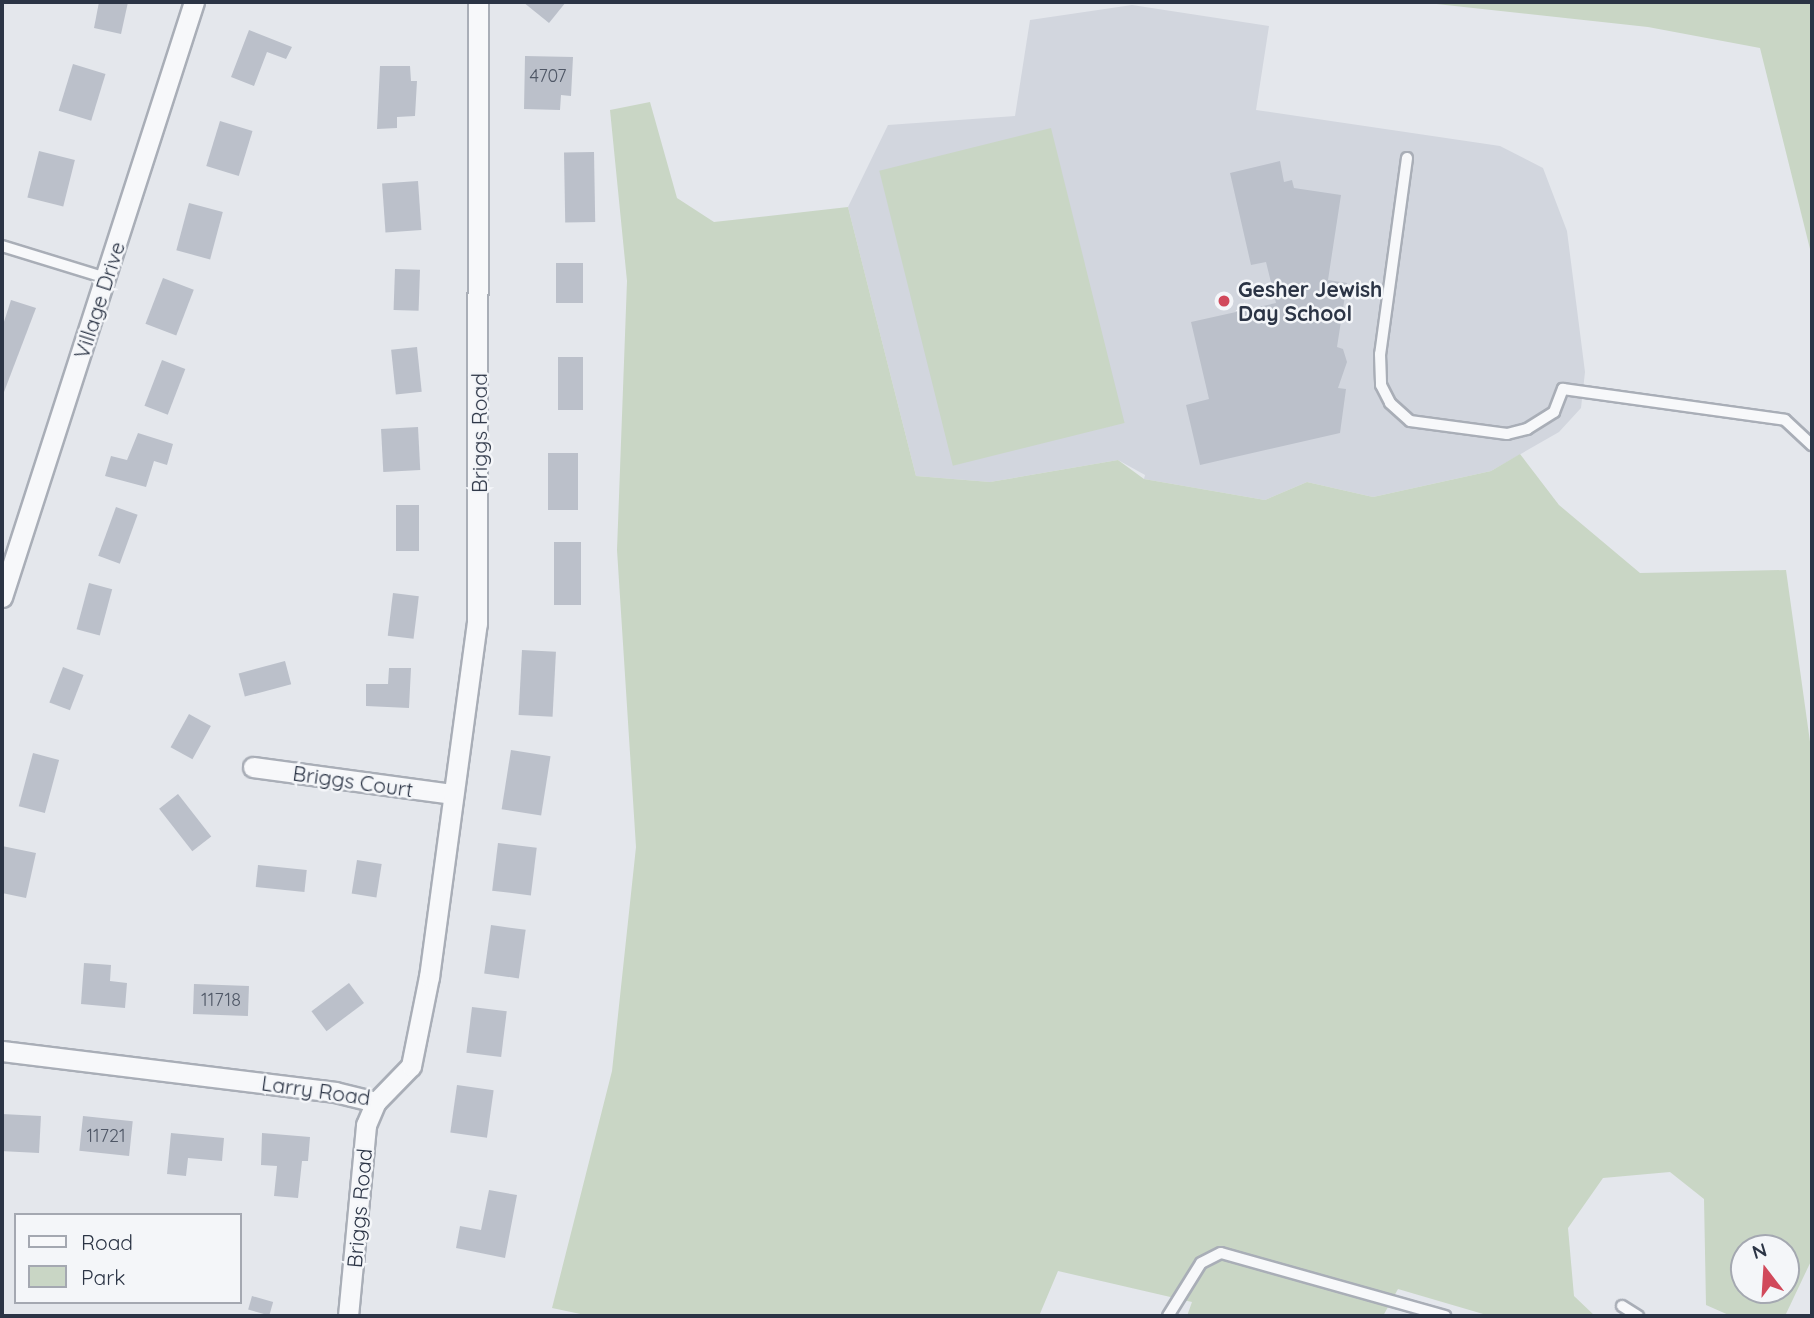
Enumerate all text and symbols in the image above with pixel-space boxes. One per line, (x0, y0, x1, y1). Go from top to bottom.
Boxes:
house number: 4707 (529, 65, 567, 87)
street label: Village Drive (68, 238, 130, 362)
place label: Gesher Jewish Day School (1238, 276, 1382, 326)
marker: Gesher Jewish Day School (1216, 293, 1232, 309)
street label: Briggs Road (466, 373, 492, 493)
street label: Briggs Court (291, 760, 415, 802)
house number: 11718 (201, 989, 241, 1011)
street label: Larry Road (260, 1070, 372, 1110)
house number: 11721 (86, 1125, 126, 1147)
street label: Briggs Road (341, 1147, 377, 1269)
legend (14, 1213, 242, 1304)
text: Road (81, 1229, 133, 1255)
north arrow (1730, 1234, 1800, 1304)
text: N (1749, 1237, 1770, 1264)
text: Park (81, 1264, 125, 1290)

